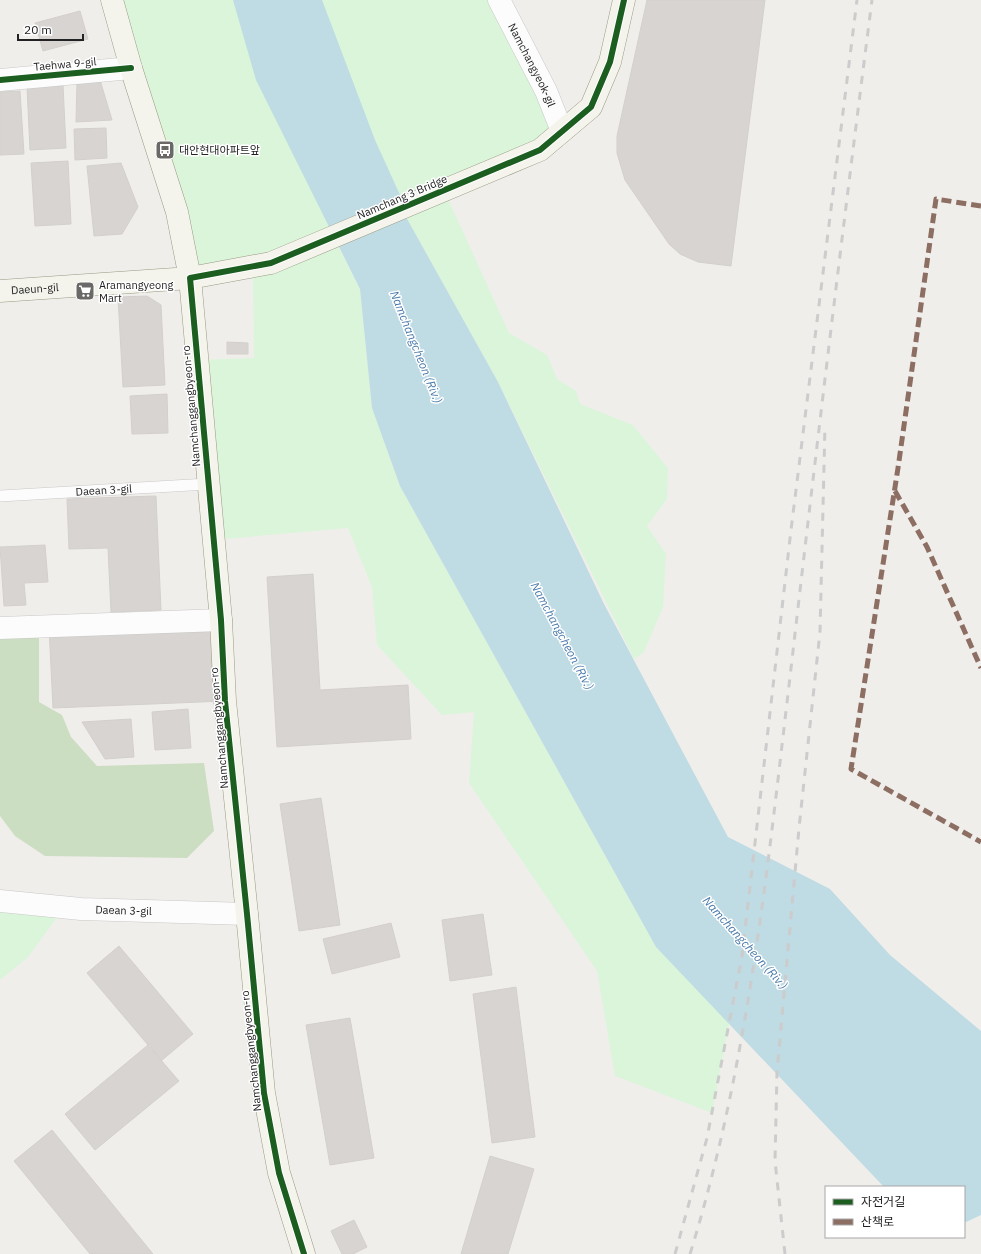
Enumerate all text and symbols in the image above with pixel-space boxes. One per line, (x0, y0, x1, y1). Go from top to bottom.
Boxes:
scale bar (18, 16, 83, 42)
street label: Namchangyeok-gil (505, 21, 559, 109)
text: 20 m (24, 22, 52, 37)
street label: Taehwa 9-gil (33, 54, 97, 74)
bus stop icon: 대안현대아파트앞 (154, 139, 176, 161)
place label: 대안현대아파트앞 (179, 143, 260, 157)
street label: Namchang 3 Bridge (355, 172, 449, 222)
place label: Aramangyeong Mart (99, 278, 173, 305)
street label: Daeun-gil (11, 280, 59, 297)
supermarket icon: Aramangyeong Mart (74, 280, 96, 302)
water label: Namchangcheon (Riv.) (387, 288, 446, 405)
street label: Namchanggangbyeon-ro (179, 345, 203, 467)
street label: Daean 3-gil (75, 481, 132, 499)
water label: Namchangcheon (Riv.) (528, 579, 597, 692)
street label: Namchanggangbyeon-ro (207, 667, 231, 789)
water label: Namchangcheon (Riv.) (700, 893, 791, 992)
street label: Daean 3-gil (95, 902, 152, 918)
street label: Namchanggangbyeon-ro (238, 990, 264, 1112)
legend (825, 1186, 965, 1238)
text: 자전거길 (861, 1194, 905, 1209)
text: 산책로 (861, 1214, 894, 1229)

